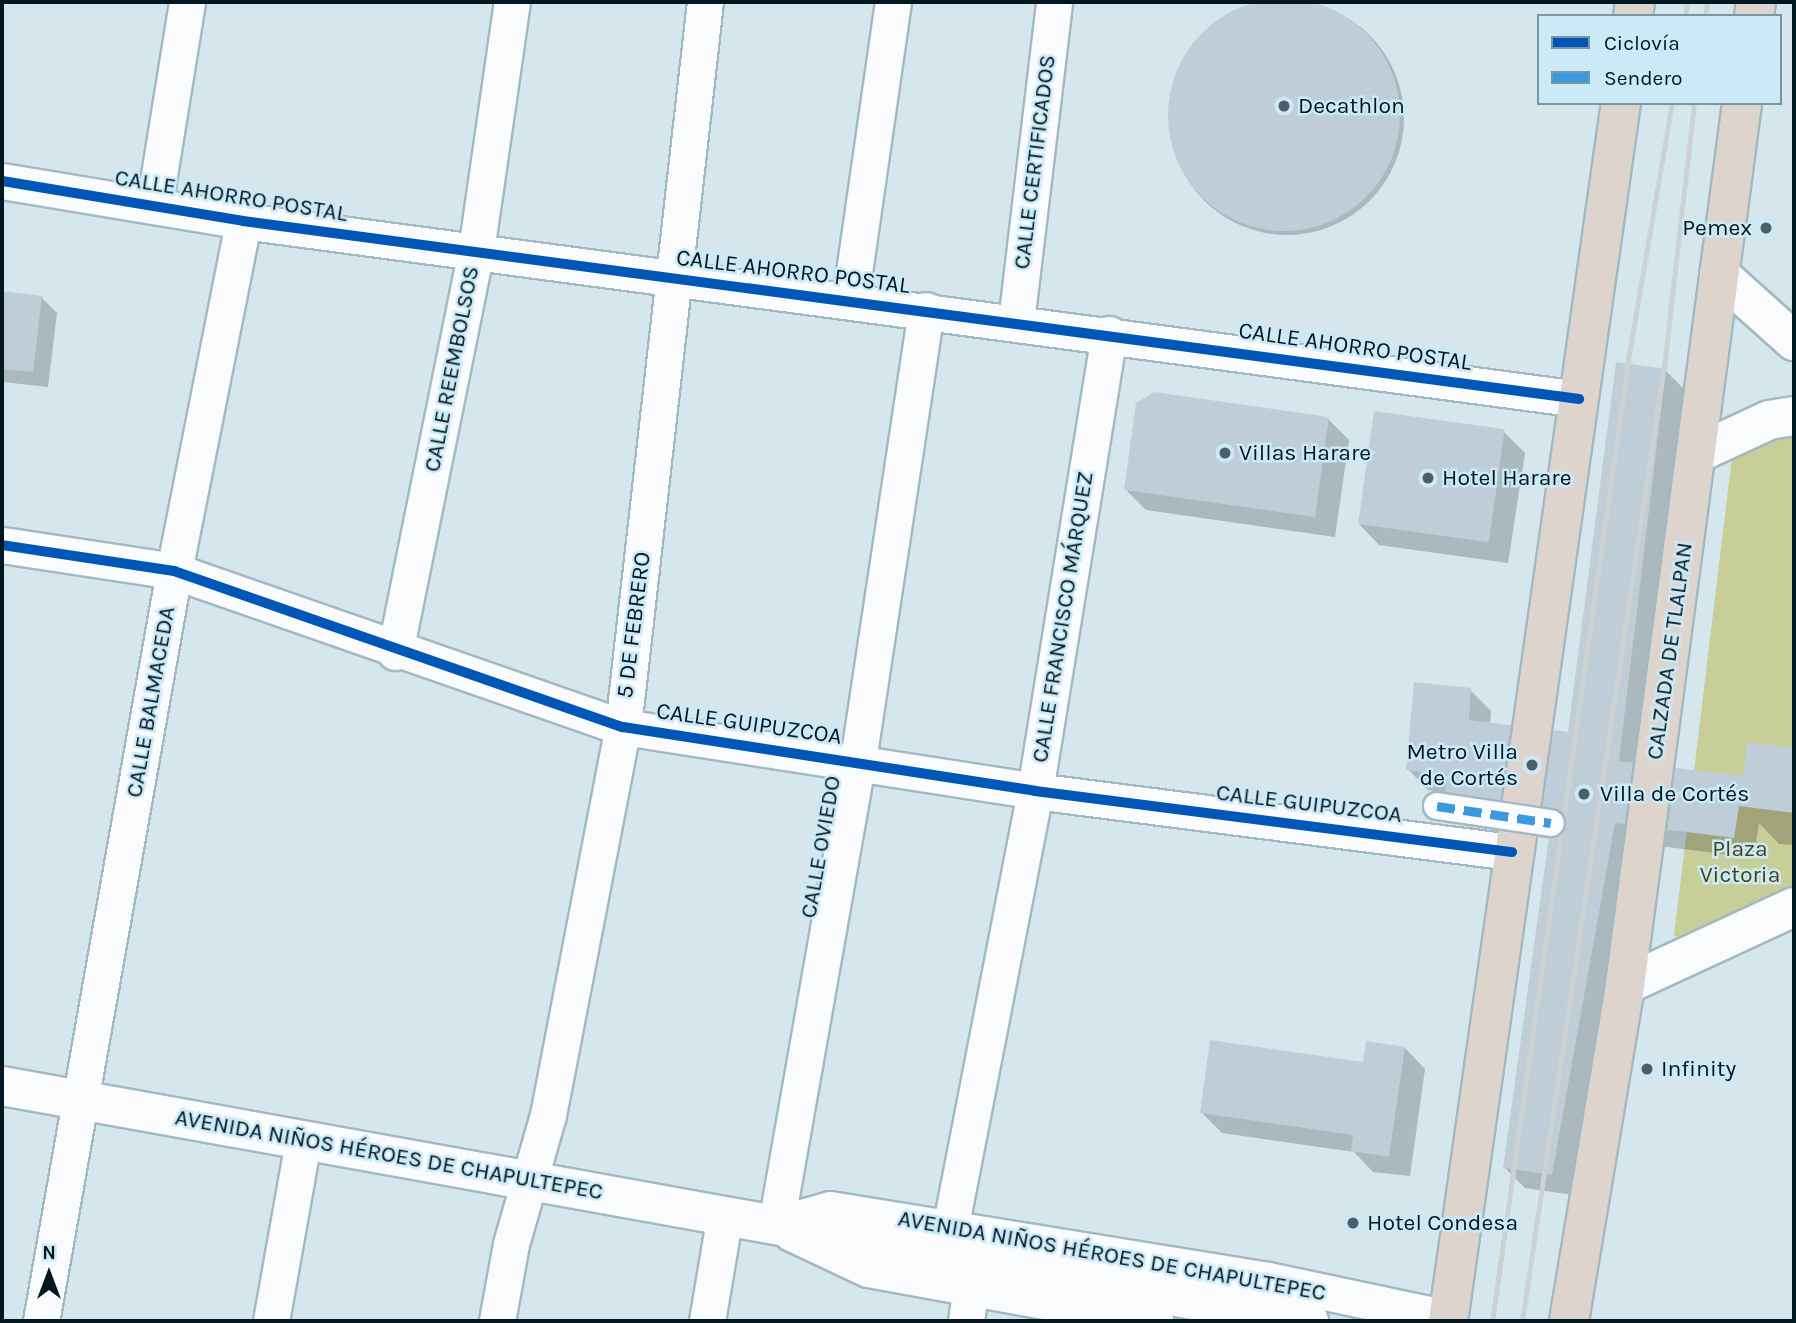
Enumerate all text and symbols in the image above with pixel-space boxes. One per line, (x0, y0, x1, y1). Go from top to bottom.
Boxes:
legend (1537, 14, 1782, 105)
text: Ciclovía (1604, 31, 1680, 55)
street label: CALLE CERTIFICADOS (1008, 53, 1062, 271)
text: Sendero (1604, 66, 1682, 90)
place label: Decathlon (1298, 92, 1405, 120)
marker: Decathlon (1276, 98, 1292, 114)
street label: CALLE AHORRO POSTAL (113, 164, 349, 228)
place label: Pemex (1682, 214, 1752, 242)
marker: Pemex (1758, 220, 1774, 236)
street label: CALLE AHORRO POSTAL (675, 244, 911, 300)
street label: CALLE REEMBOLSOS (418, 264, 486, 474)
street label: CALLE AHORRO POSTAL (1237, 317, 1473, 377)
place label: Villas Harare (1239, 439, 1371, 467)
marker: Villas Harare (1217, 445, 1233, 461)
place label: Hotel Harare (1442, 464, 1571, 492)
street label: CALLE FRANCISCO MÁRQUEZ (1026, 469, 1100, 765)
marker: Hotel Harare (1420, 470, 1436, 486)
street label: CALZADA DE TLALPAN (1641, 540, 1699, 762)
street label: 5 DE FEBRERO (611, 550, 657, 700)
street label: CALLE BALMACEDA (121, 604, 181, 800)
street label: CALLE GUIPUZCOA (654, 697, 844, 751)
place label: Metro Villa de Cortés (1406, 738, 1518, 792)
marker: Metro Villa de Cortés (1524, 757, 1540, 773)
street label: CALLE OVIEDO (795, 774, 847, 920)
street label: CALLE GUIPUZCOA (1215, 779, 1403, 829)
place label: Villa de Cortés (1600, 780, 1749, 808)
marker: Villa de Cortés (1574, 784, 1594, 804)
park label: Plaza Victoria (1700, 835, 1780, 889)
place label: Infinity (1661, 1055, 1736, 1083)
marker: Infinity (1639, 1061, 1655, 1077)
street label: AVENIDA NIÑOS HÉROES DE CHAPULTEPEC (173, 1104, 605, 1206)
street label: AVENIDA NIÑOS HÉROES DE CHAPULTEPEC (896, 1205, 1328, 1307)
place label: Hotel Condesa (1367, 1209, 1518, 1237)
marker: Hotel Condesa (1345, 1215, 1361, 1231)
north arrow (14, 1239, 84, 1309)
text: N (42, 1242, 56, 1264)

